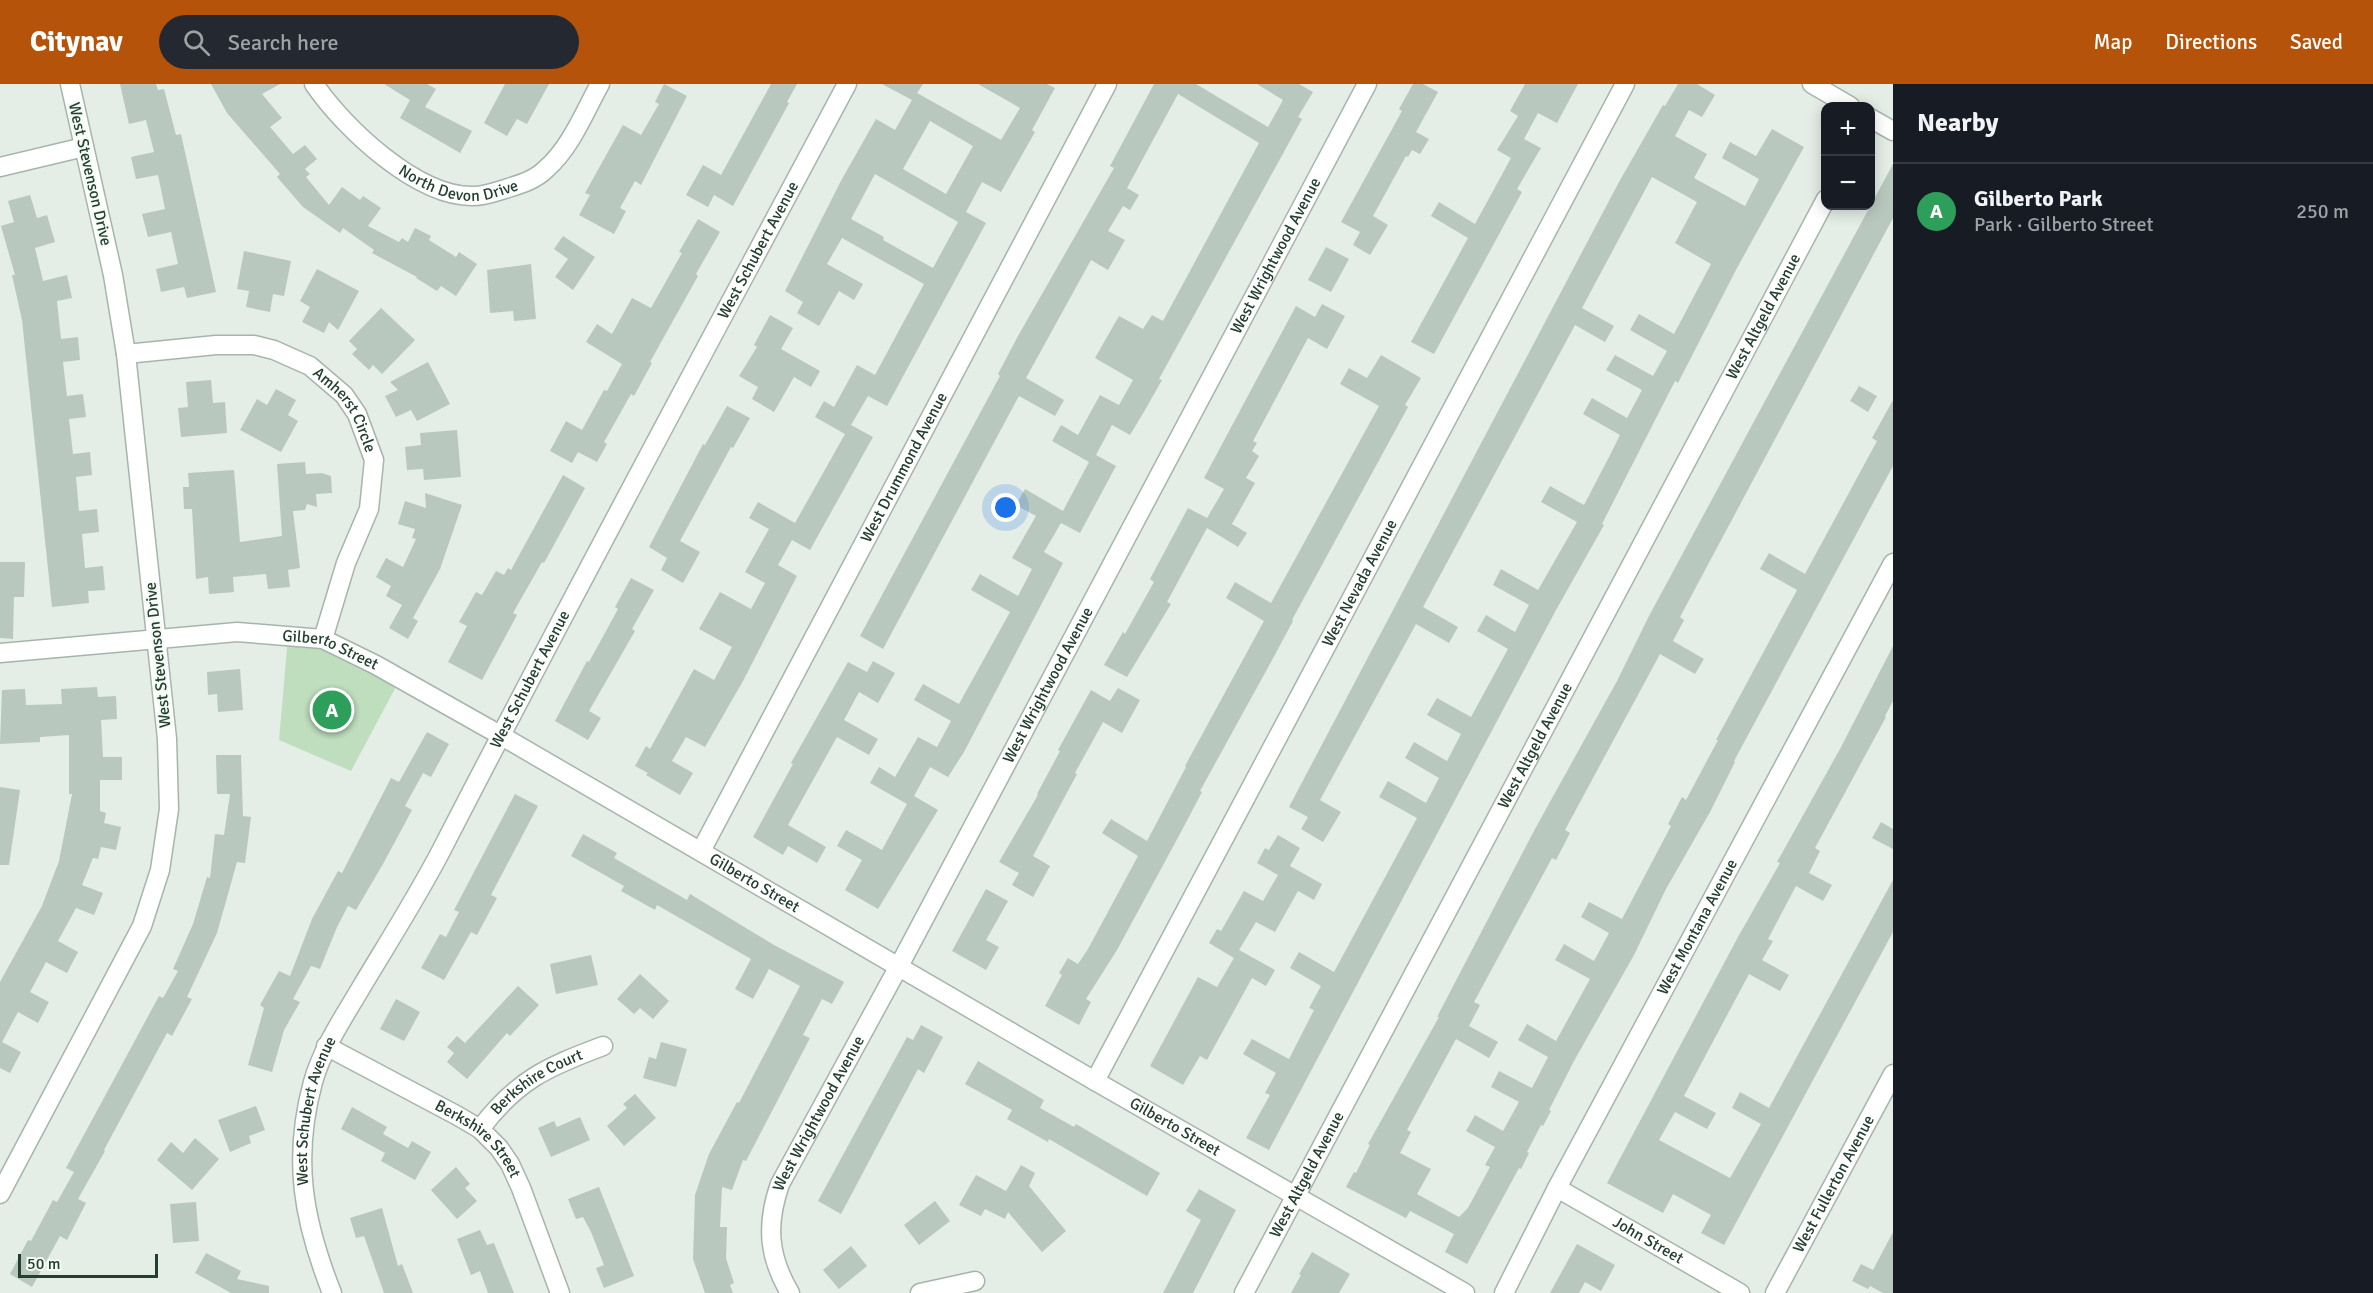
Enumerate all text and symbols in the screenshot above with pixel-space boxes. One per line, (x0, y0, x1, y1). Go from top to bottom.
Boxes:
search box (159, 15, 579, 69)
text: Citynav (30, 25, 123, 59)
icon: search (180, 26, 213, 59)
text: Search here (228, 29, 339, 56)
text: Map (2094, 29, 2132, 55)
text: Directions (2165, 29, 2257, 55)
text: Saved (2290, 29, 2343, 55)
street label: West Stevenson Drive (64, 100, 116, 248)
map controls (1821, 102, 1875, 210)
button: + (1821, 102, 1875, 156)
text: Nearby (1917, 107, 1998, 139)
button: − (1821, 156, 1875, 210)
street label: North Devon Drive (395, 160, 521, 206)
street label: West Wrightwood Avenue (1226, 174, 1325, 337)
street label: West Schubert Avenue (713, 178, 803, 322)
text: Gilberto Park (1974, 185, 2103, 212)
text: A (1930, 199, 1943, 224)
text: 250 m (2296, 199, 2349, 224)
text: Park · Gilberto Street (1974, 212, 2154, 237)
street label: West Altgeld Avenue (1722, 250, 1805, 383)
street label: Amherst Circle (309, 363, 380, 455)
street label: West Drummond Avenue (856, 389, 952, 546)
your location (991, 493, 1020, 522)
street label: West Nevada Avenue (1318, 516, 1402, 650)
street label: West Stevenson Drive (140, 581, 176, 729)
street label: West Wrightwood Avenue (998, 604, 1098, 767)
street label: West Schubert Avenue (486, 607, 575, 752)
street label: Gilberto Street (282, 626, 382, 675)
street label: West Altgeld Avenue (1494, 679, 1577, 812)
pin: A (312, 688, 352, 732)
street label: Gilberto Street (706, 849, 804, 917)
street label: West Montana Avenue (1653, 856, 1742, 998)
street label: West Wrightwood Avenue (768, 1032, 869, 1194)
street label: West Schubert Avenue (292, 1033, 341, 1186)
street label: Berkshire Court (486, 1045, 586, 1119)
street label: Gilberto Street (1126, 1093, 1224, 1161)
street label: Berkshire Street (431, 1096, 525, 1181)
street label: West Altgeld Avenue (1265, 1108, 1349, 1241)
street label: West Fullerton Avenue (1789, 1112, 1879, 1256)
street label: John Street (1609, 1212, 1687, 1269)
scale bar (18, 1251, 158, 1278)
text: 50 m (27, 1254, 61, 1274)

